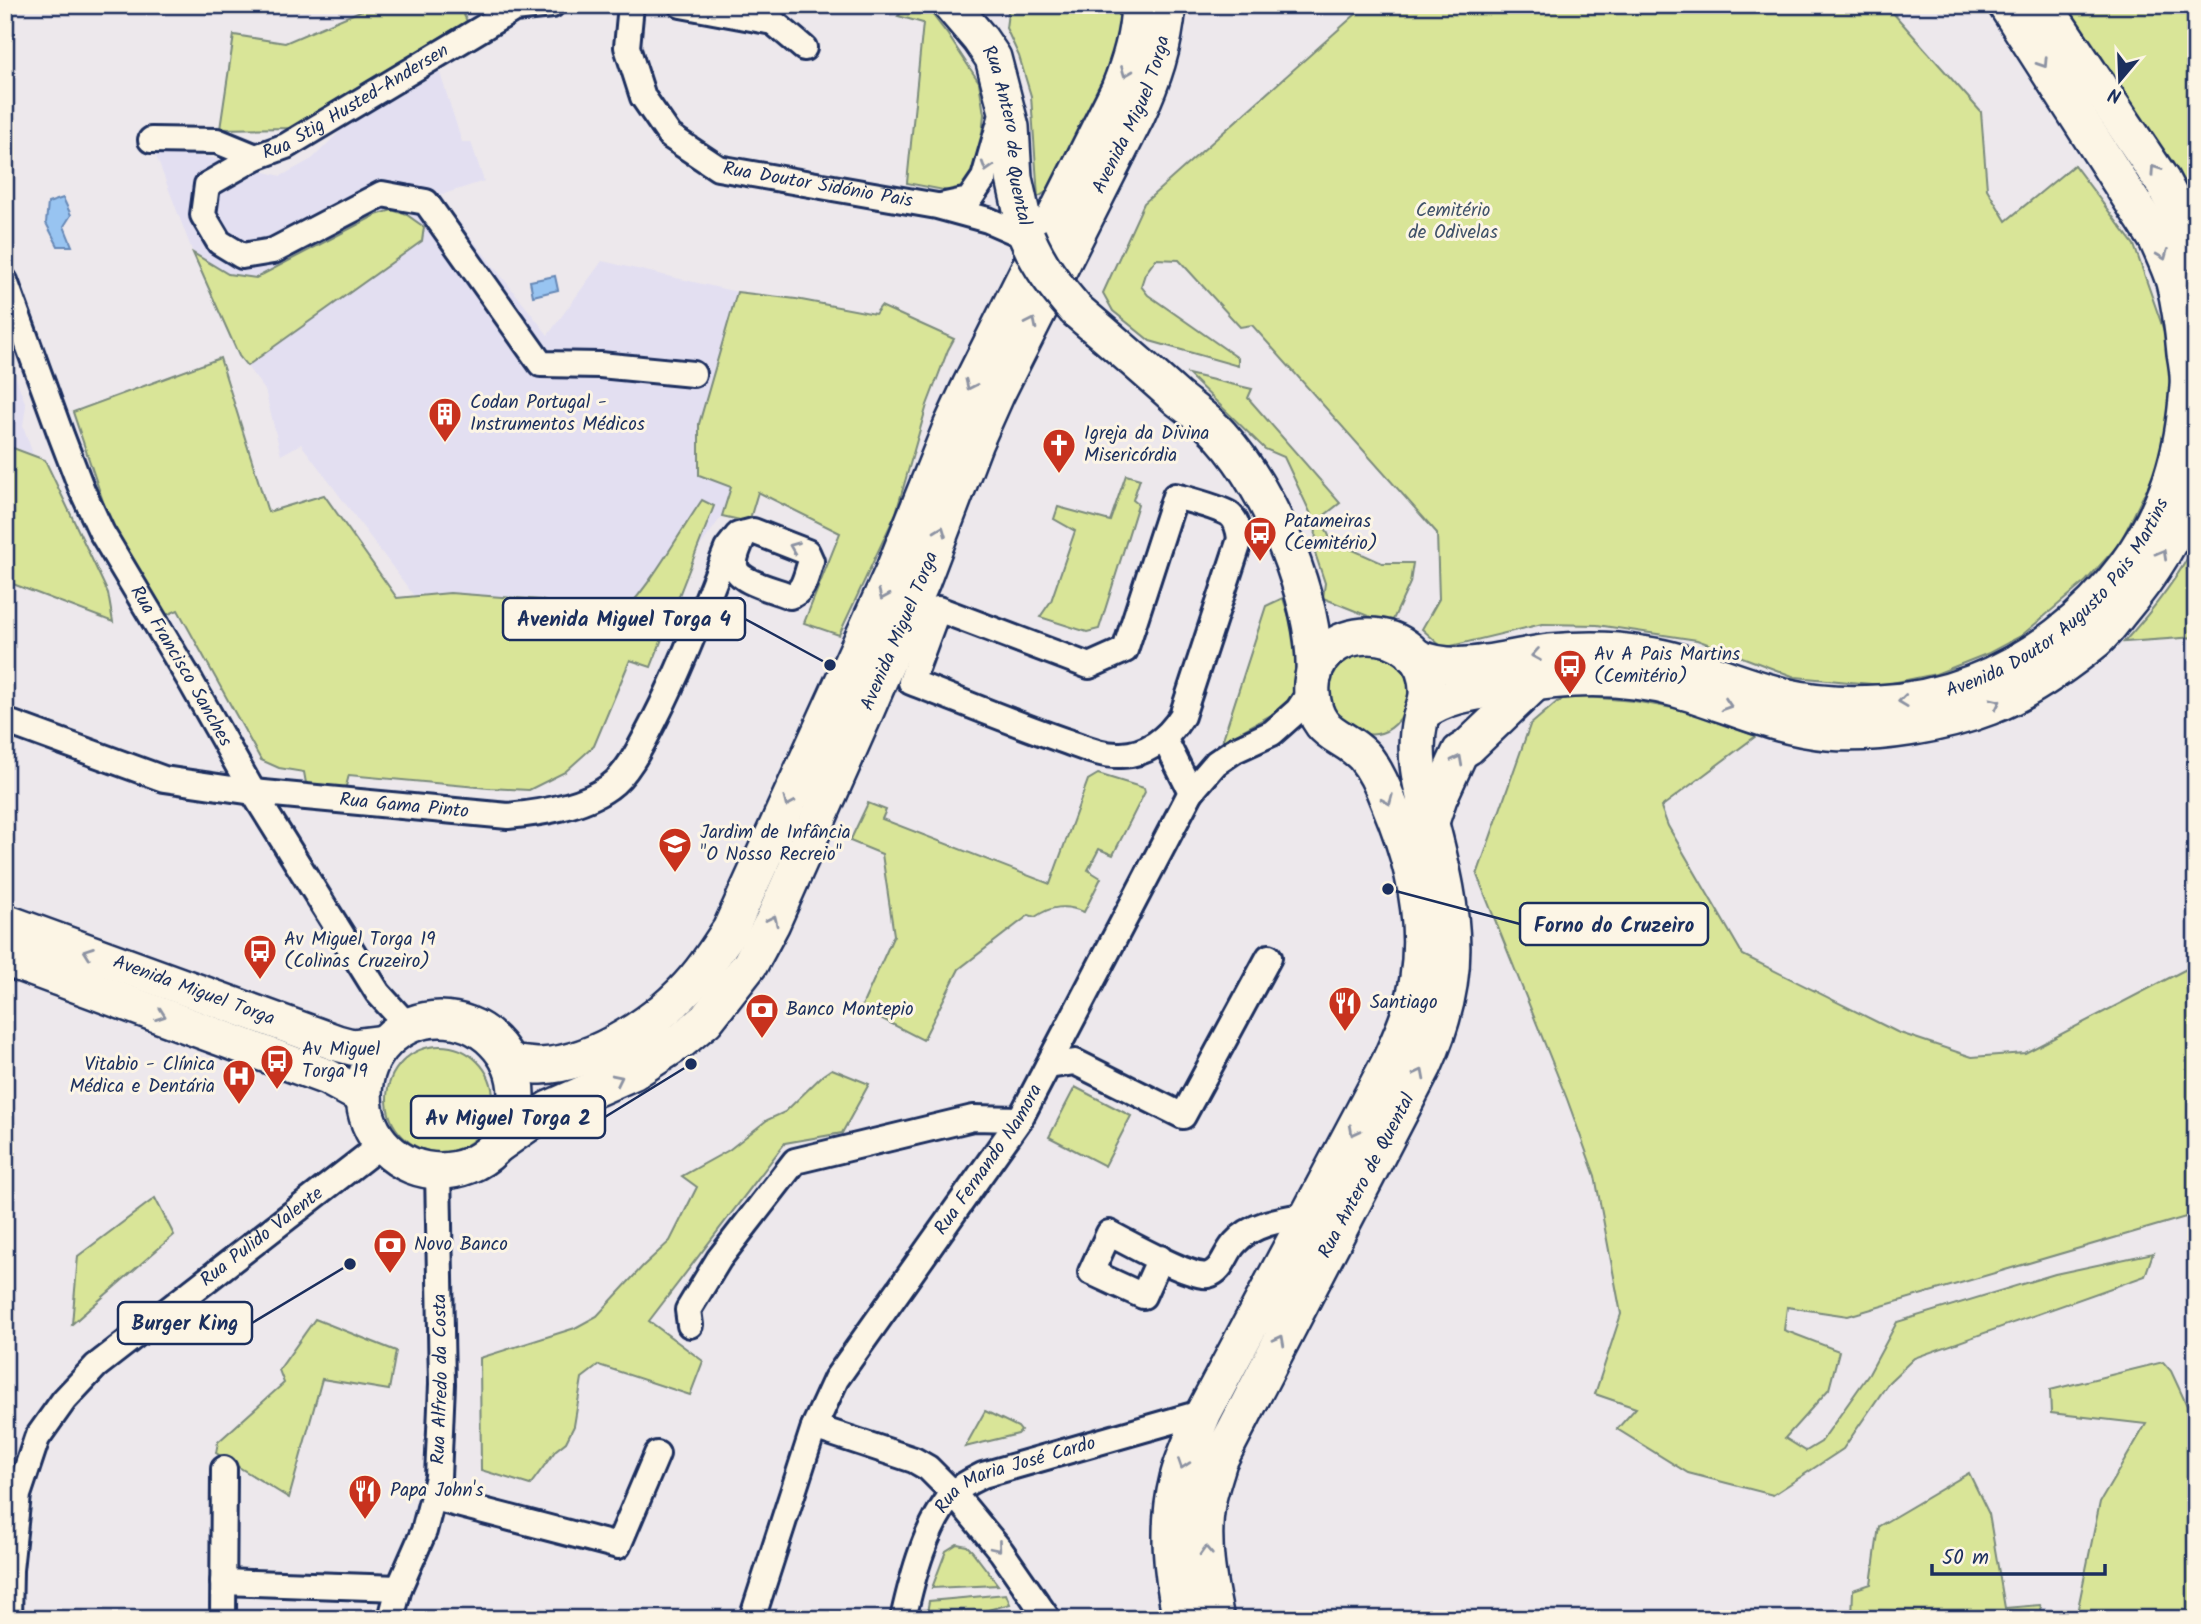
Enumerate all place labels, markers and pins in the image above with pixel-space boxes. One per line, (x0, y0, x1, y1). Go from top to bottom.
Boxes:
place label: Codan Portugal - Instrumentos Médicos (470, 388, 645, 440)
building icon: Codan Portugal - Instrumentos Médicos (426, 395, 464, 444)
place label: Igreja da Divina Misericórdia (1084, 419, 1209, 471)
church icon: Igreja da Divina Misericórdia (1040, 426, 1078, 475)
place label: Patameiras (Cemitério) (1284, 507, 1377, 559)
bus stop icon: Patameiras (Cemitério) (1241, 514, 1279, 563)
callout: Avenida Miguel Torga 4 (503, 598, 745, 640)
place label: Av A Pais Martins (Cemitério) (1594, 640, 1740, 692)
bus stop icon: Av A Pais Martins (Cemitério) (1551, 647, 1589, 696)
place label: Jardim de Infância "O Nosso Recreio" (700, 818, 851, 870)
school or university icon: Jardim de Infância "O Nosso Recreio" (656, 825, 694, 874)
callout: Forno do Cruzeiro (1520, 903, 1708, 945)
place label: Av Miguel Torga 19 (Colinas Cruzeiro) (284, 925, 436, 977)
bus stop icon: Av Miguel Torga 19 (Colinas Cruzeiro) (241, 932, 279, 981)
restaurant icon: Santiago (1326, 984, 1364, 1033)
place label: Santiago (1370, 988, 1438, 1018)
bank icon: Banco Montepio (743, 991, 781, 1040)
place label: Banco Montepio (786, 995, 914, 1025)
place label: Av Miguel Torga 19 (302, 1035, 380, 1087)
bus stop icon: Av Miguel Torga 19 (258, 1042, 296, 1091)
place label: Vitabio - Clínica Médica e Dentária (70, 1050, 215, 1102)
hospital icon: Vitabio - Clínica Médica e Dentária (220, 1057, 258, 1106)
callout: Av Miguel Torga 2 (411, 1096, 605, 1138)
bank icon: Novo Banco (371, 1226, 409, 1275)
place label: Novo Banco (414, 1230, 508, 1260)
callout: Burger King (118, 1302, 252, 1344)
restaurant icon: Papa John's (346, 1472, 384, 1521)
place label: Papa John's (390, 1476, 484, 1506)

